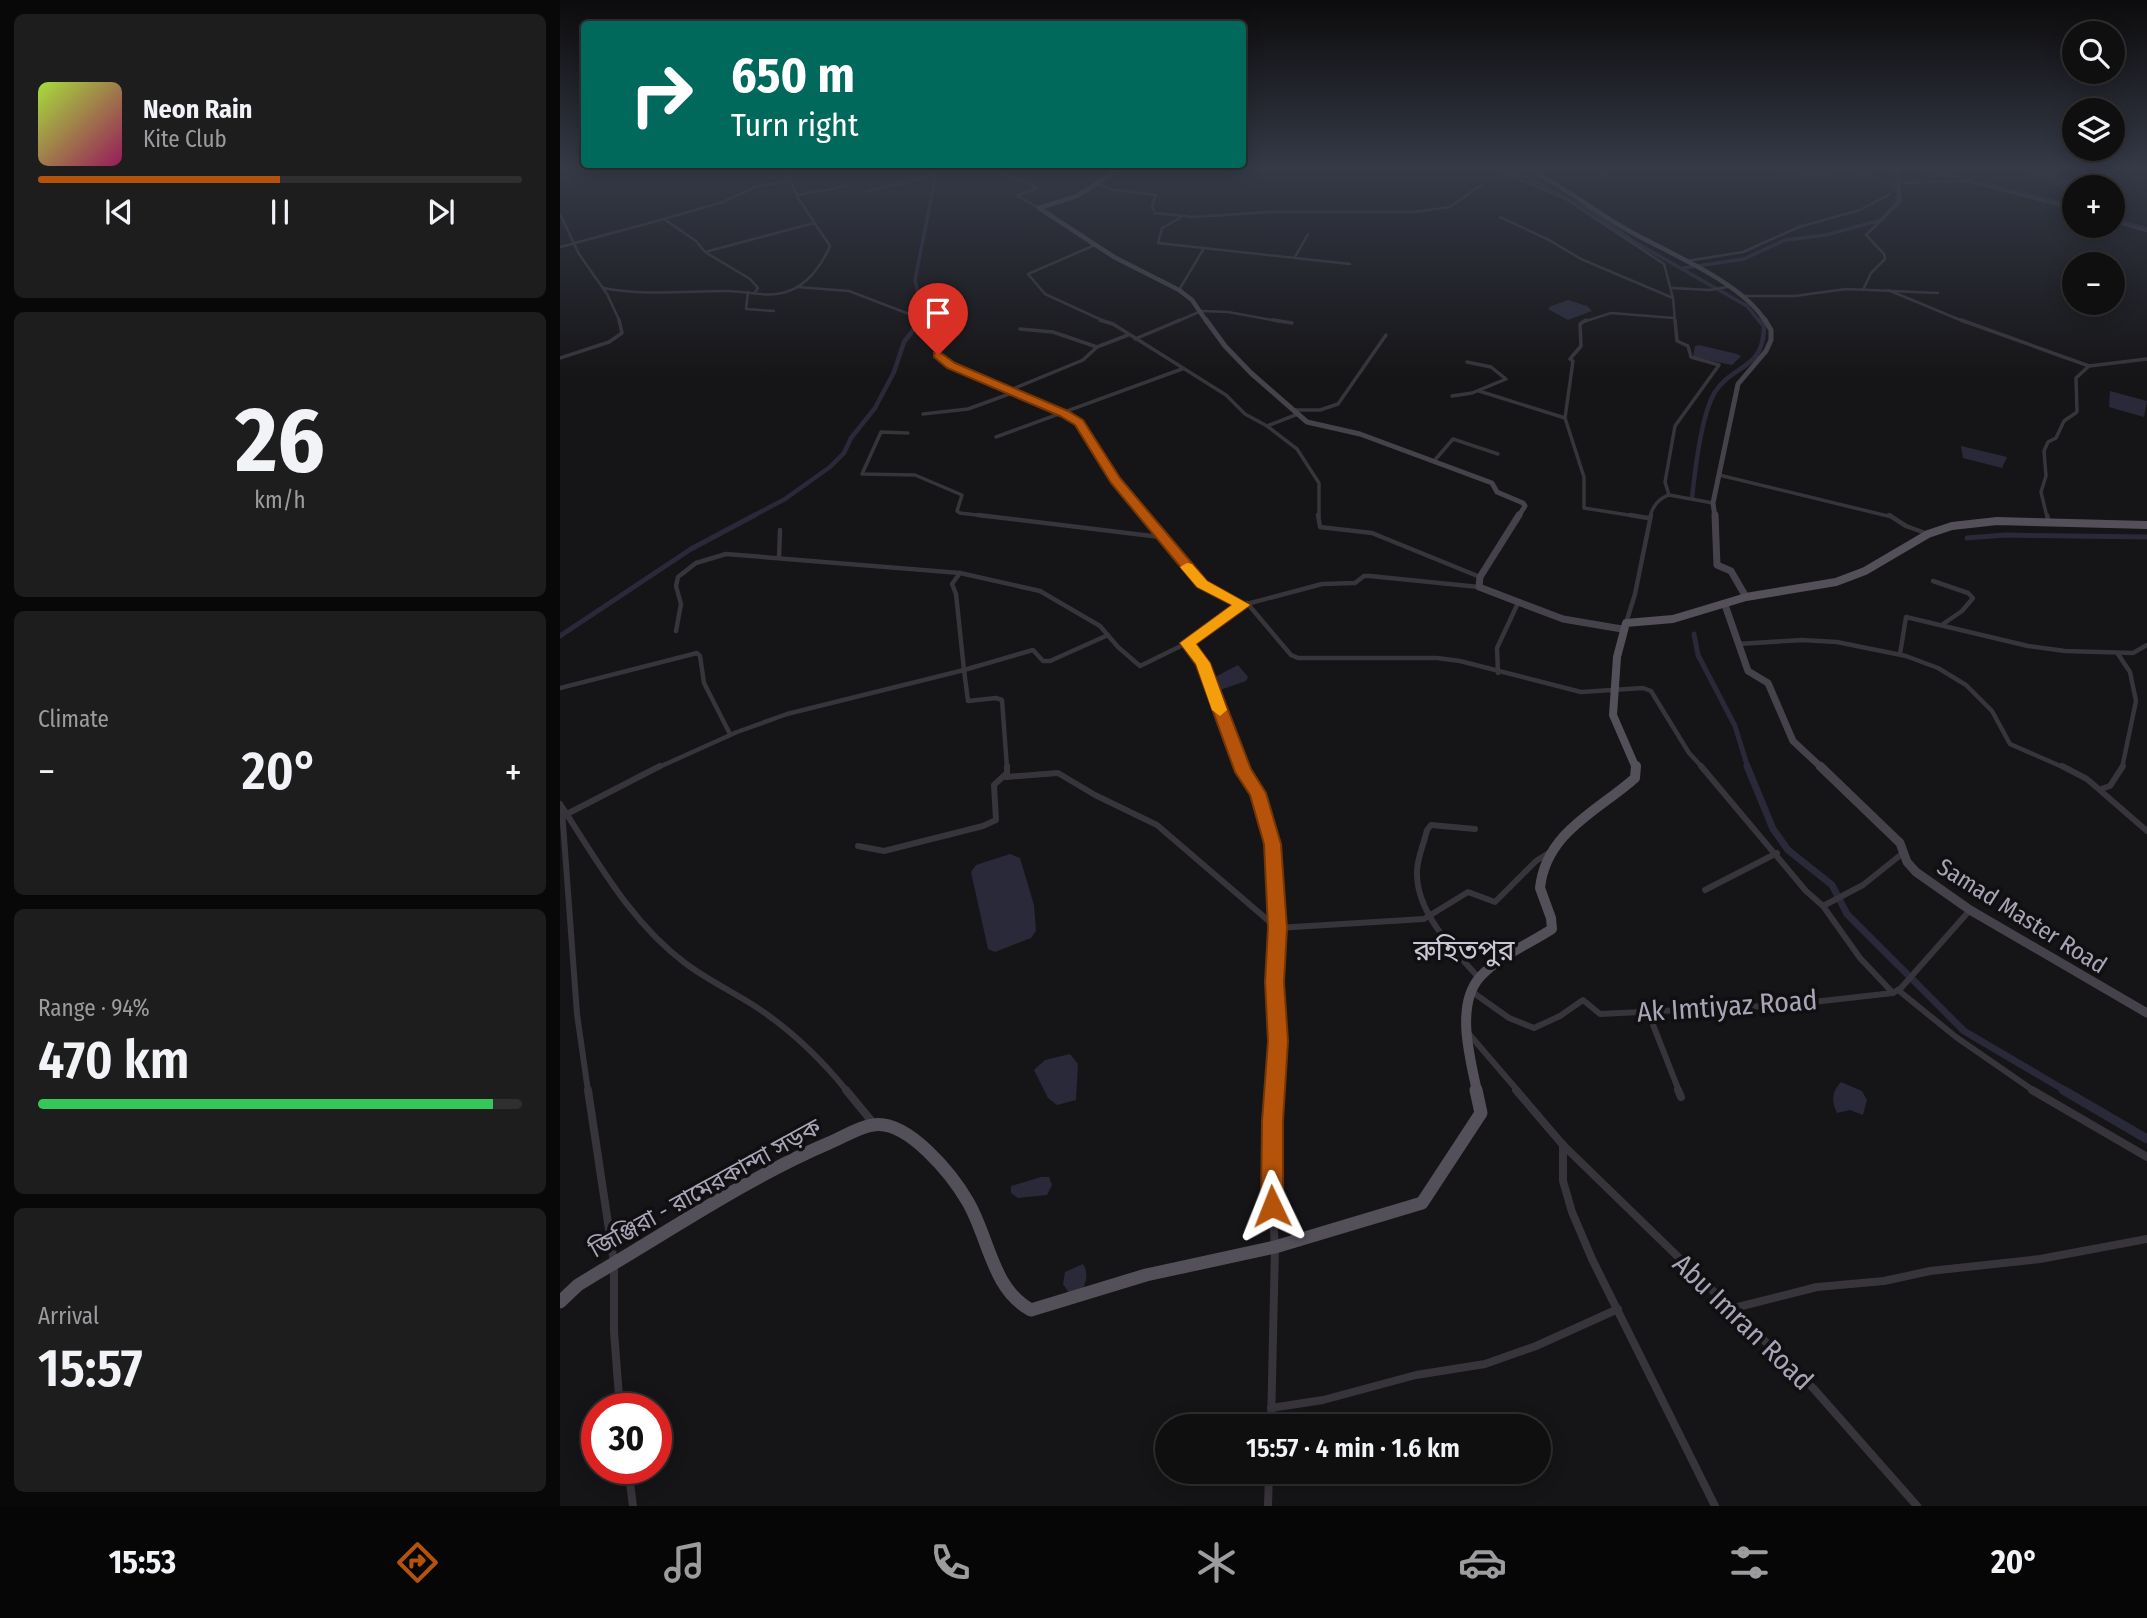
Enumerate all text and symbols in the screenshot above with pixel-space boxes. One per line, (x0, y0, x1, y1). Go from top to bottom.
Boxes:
map controls (2062, 21, 2125, 315)
button: search (2062, 21, 2125, 84)
text: 650 m (731, 46, 855, 105)
icon: right (616, 49, 707, 140)
text: Neon Rain (143, 94, 252, 125)
button: layers (2062, 98, 2125, 161)
text: Turn right (731, 106, 858, 144)
text: Kite Club (143, 125, 227, 153)
button: + (2062, 175, 2125, 238)
icon: previous (100, 193, 138, 231)
icon: pause (261, 193, 299, 231)
icon: next (422, 193, 460, 231)
button: − (2062, 252, 2125, 315)
pin (908, 283, 968, 355)
icon: arrive (919, 294, 957, 332)
text: 26 (235, 386, 325, 495)
text: km/h (254, 486, 306, 514)
text: Climate (38, 705, 109, 733)
text: 20° (242, 740, 318, 803)
text: − (38, 749, 55, 795)
text: + (505, 749, 522, 795)
street label: Samad Master Road (1932, 853, 2112, 979)
district label: রুহিতপুর (1412, 934, 1515, 967)
street label: Ak Imtiyaz Road (1636, 983, 1818, 1029)
text: Range · 94% (38, 994, 150, 1022)
text: 470 km (38, 1029, 190, 1092)
street label: জিঞ্জিরা - রামেরকান্দা সড়ক (583, 1112, 826, 1264)
position arrow (1235, 1169, 1309, 1243)
street label: Abu Imran Road (1666, 1247, 1820, 1397)
text: Arrival (38, 1302, 99, 1330)
text: 15:57 (38, 1337, 143, 1400)
speed limit sign: 30 (581, 1393, 672, 1484)
text: 15:57 · 4 min · 1.6 km (1246, 1433, 1460, 1464)
icon: directions (393, 1538, 442, 1587)
icon: music (660, 1538, 709, 1587)
icon: phone (926, 1538, 975, 1587)
icon: climate (1192, 1538, 1241, 1587)
icon: car (1458, 1538, 1507, 1587)
icon: filters (1725, 1538, 1774, 1587)
text: 15:53 (109, 1543, 176, 1581)
text: 20° (1991, 1543, 2038, 1581)

